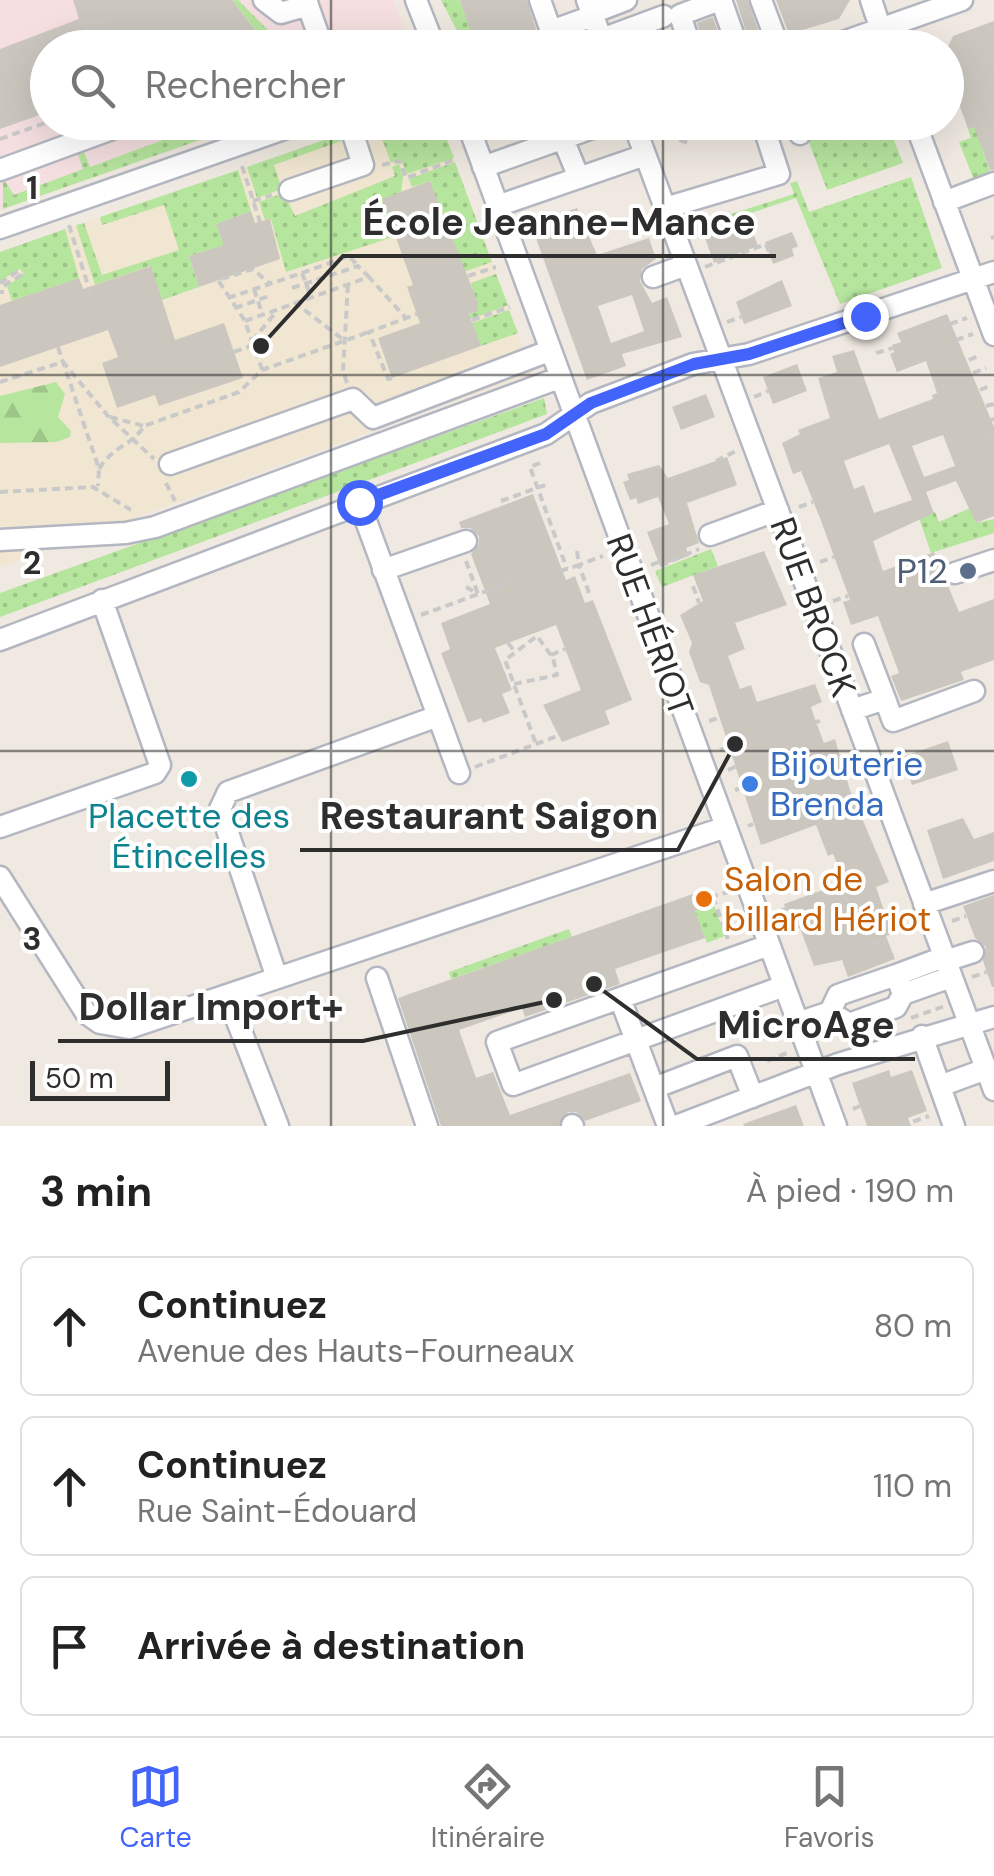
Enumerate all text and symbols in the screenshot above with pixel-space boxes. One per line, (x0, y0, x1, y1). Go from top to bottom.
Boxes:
search box (30, 30, 964, 140)
icon: search (65, 58, 120, 113)
text: Rechercher (145, 60, 346, 110)
text: 1 (26, 167, 38, 209)
callout: École Jeanne-Mance (343, 188, 776, 256)
text: École Jeanne-Mance (362, 197, 756, 247)
route end (843, 294, 889, 340)
route start (337, 480, 383, 526)
street label: RUE BROCK (759, 511, 867, 703)
street label: RUE HÉRIOT (596, 527, 704, 723)
text: 2 (23, 542, 41, 584)
place label: P12 (897, 548, 948, 594)
marker: P12 (957, 560, 979, 582)
place label: Bijouterie Brenda (770, 741, 923, 827)
marker: Placette des Étincelles (178, 768, 200, 790)
marker: Bijouterie Brenda (739, 773, 761, 795)
callout: Restaurant Saigon (300, 782, 678, 850)
text: Restaurant Saigon (320, 791, 658, 841)
place label: Placette des Étincelles (88, 793, 290, 879)
place label: Salon de billard Hériot (724, 856, 931, 942)
marker: Salon de billard Hériot (693, 888, 715, 910)
text: 3 (22, 918, 42, 960)
callout: Dollar Import+ (58, 973, 363, 1041)
text: Dollar Import+ (78, 982, 344, 1032)
callout: MicroAge (697, 991, 915, 1059)
text: MicroAge (717, 1000, 895, 1050)
scale bar (30, 1056, 170, 1100)
text: 50 m (45, 1060, 114, 1097)
text: 3 min (40, 1164, 152, 1219)
text: À pied · 190 m (746, 1170, 954, 1212)
text: Continuez (137, 1280, 327, 1330)
icon: ahead (42, 1299, 97, 1354)
text: 80 m (874, 1305, 952, 1347)
text: Avenue des Hauts-Fourneaux (137, 1330, 574, 1372)
text: Continuez (137, 1440, 327, 1490)
icon: ahead (42, 1459, 97, 1514)
text: 110 m (873, 1465, 952, 1507)
text: Rue Saint-Édouard (137, 1490, 417, 1532)
icon: arrive (42, 1619, 97, 1674)
text: Arrivée à destination (137, 1621, 525, 1671)
tab: Carte (120, 1759, 192, 1856)
tab: Itinéraire (431, 1759, 545, 1856)
tab: Favoris (784, 1759, 874, 1856)

